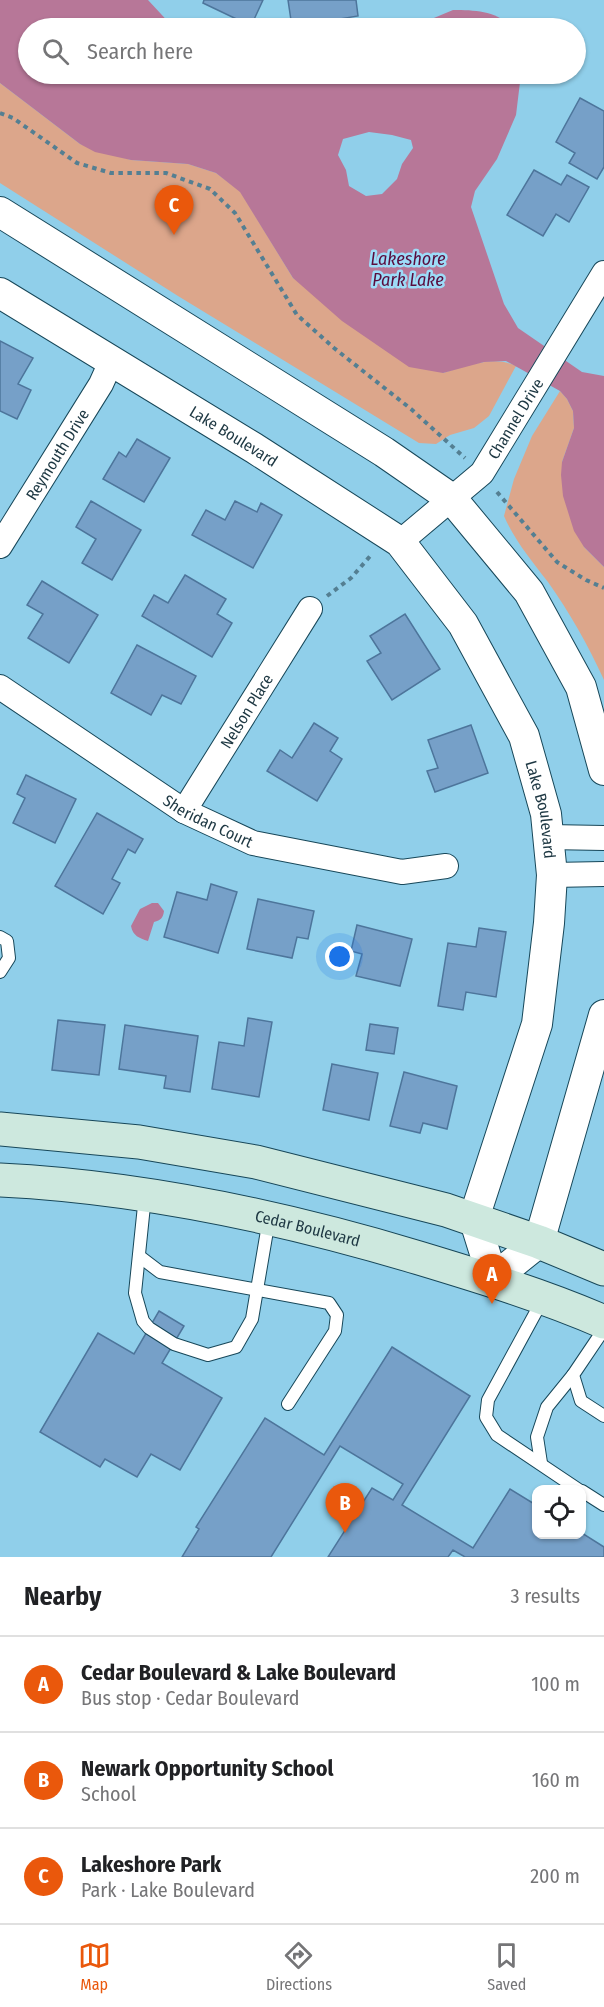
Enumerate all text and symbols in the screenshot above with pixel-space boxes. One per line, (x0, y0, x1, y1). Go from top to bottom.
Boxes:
search box (18, 18, 586, 84)
icon: search (39, 35, 72, 68)
text: Search here (87, 38, 193, 65)
pin: C (154, 186, 194, 235)
water label: Lakeshore Park Lake (371, 248, 446, 291)
street label: Channel Drive (483, 375, 547, 462)
street label: Lake Boulevard (186, 402, 281, 470)
street label: Reymouth Drive (22, 405, 93, 503)
street label: Nelson Place (216, 670, 277, 752)
street label: Lake Boulevard (522, 758, 560, 859)
street label: Sheridan Court (160, 790, 257, 852)
your location (325, 942, 354, 971)
street label: Cedar Boulevard (253, 1206, 362, 1250)
pin: A (472, 1254, 512, 1304)
pin: B (326, 1484, 364, 1533)
map controls (532, 1485, 586, 1539)
button: locate (532, 1485, 586, 1539)
text: Nearby (24, 1581, 101, 1612)
text: 3 results (511, 1584, 580, 1608)
text: Cedar Boulevard & Lake Boulevard (81, 1659, 396, 1686)
text: A (38, 1672, 49, 1696)
text: 100 m (531, 1672, 580, 1696)
text: Bus stop · Cedar Boulevard (81, 1686, 300, 1710)
text: Newark Opportunity School (81, 1755, 334, 1782)
text: B (38, 1768, 49, 1792)
text: 160 m (532, 1768, 580, 1792)
text: School (81, 1782, 136, 1806)
text: Lakeshore Park (81, 1851, 221, 1878)
text: C (38, 1864, 49, 1888)
text: 200 m (530, 1864, 580, 1888)
text: Park · Lake Boulevard (81, 1878, 255, 1902)
tab: Map (78, 1939, 111, 1994)
tab: Directions (266, 1939, 332, 1994)
tab: Saved (487, 1939, 526, 1994)

